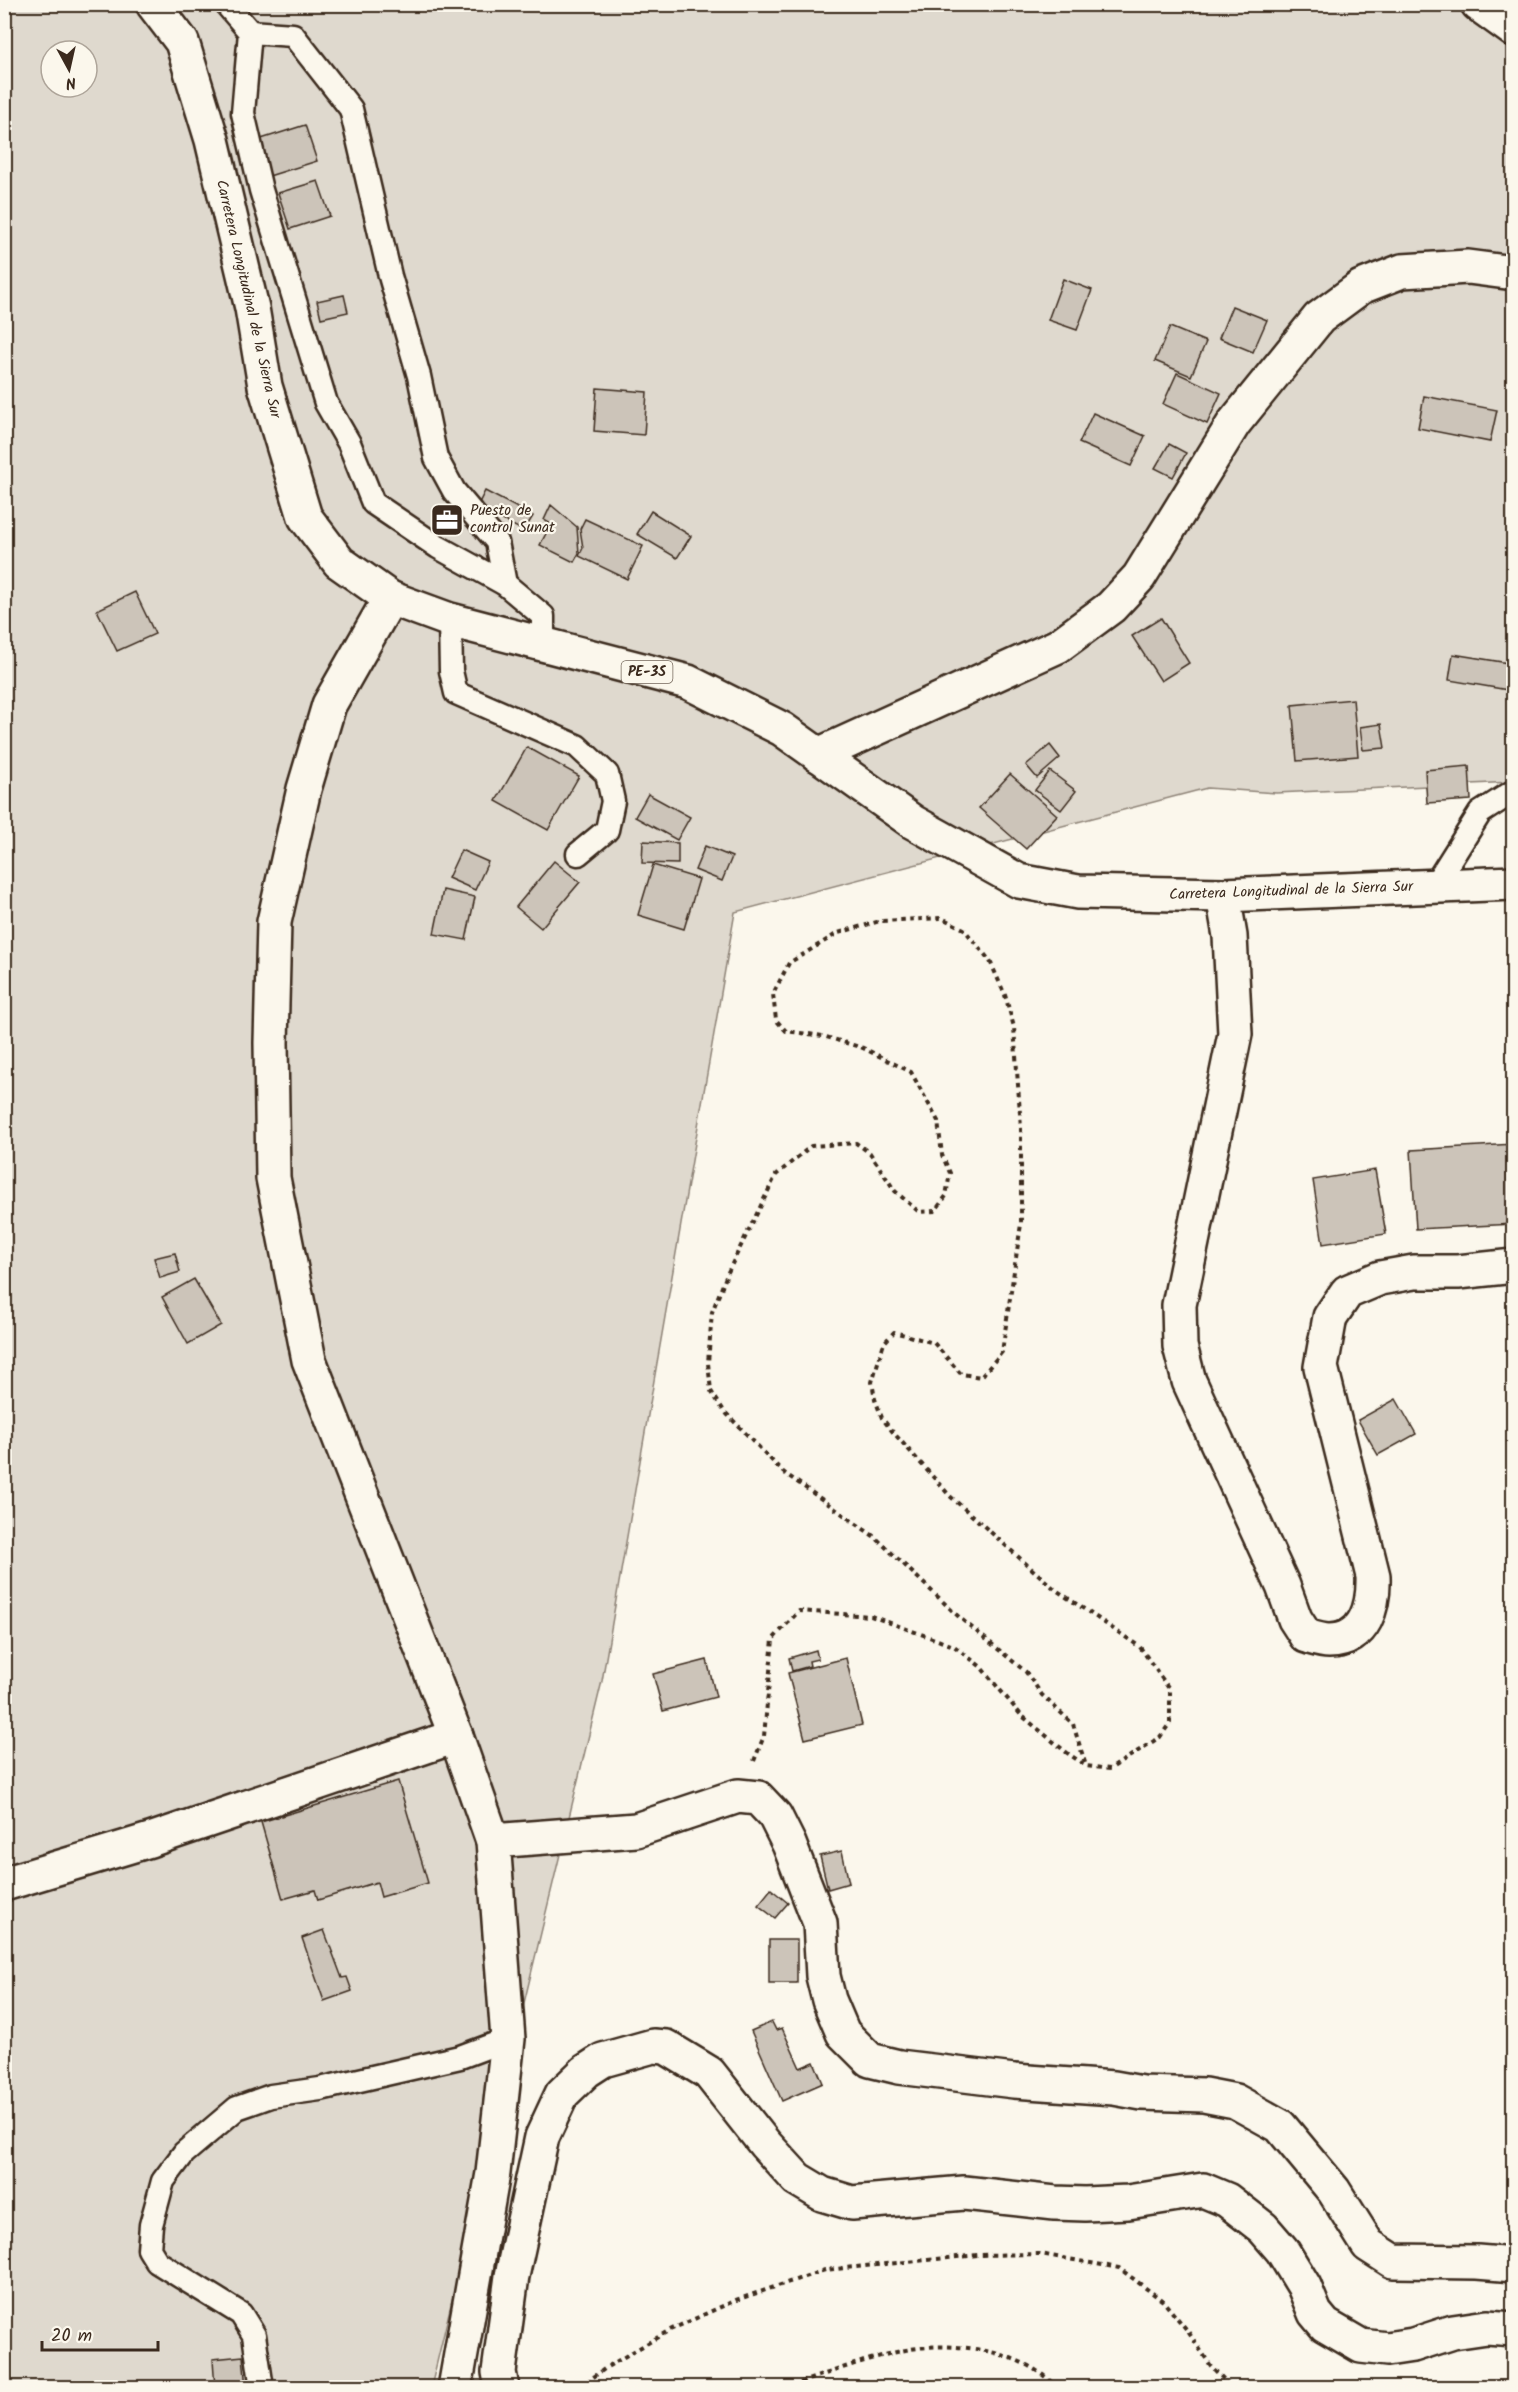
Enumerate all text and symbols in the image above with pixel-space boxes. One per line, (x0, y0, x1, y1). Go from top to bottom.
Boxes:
north arrow (39, 39, 99, 99)
text: N (64, 69, 78, 95)
street label: Carretera Longitudinal de la Sierra Sur (209, 177, 287, 422)
place label: Puesto de control Sunat (470, 499, 555, 540)
office icon: Puesto de control Sunat (429, 502, 465, 538)
road number: PE-3S (622, 661, 672, 683)
street label: Carretera Longitudinal de la Sierra Sur (1169, 875, 1414, 907)
scale bar (42, 2314, 158, 2352)
text: 20 m (51, 2322, 92, 2351)

